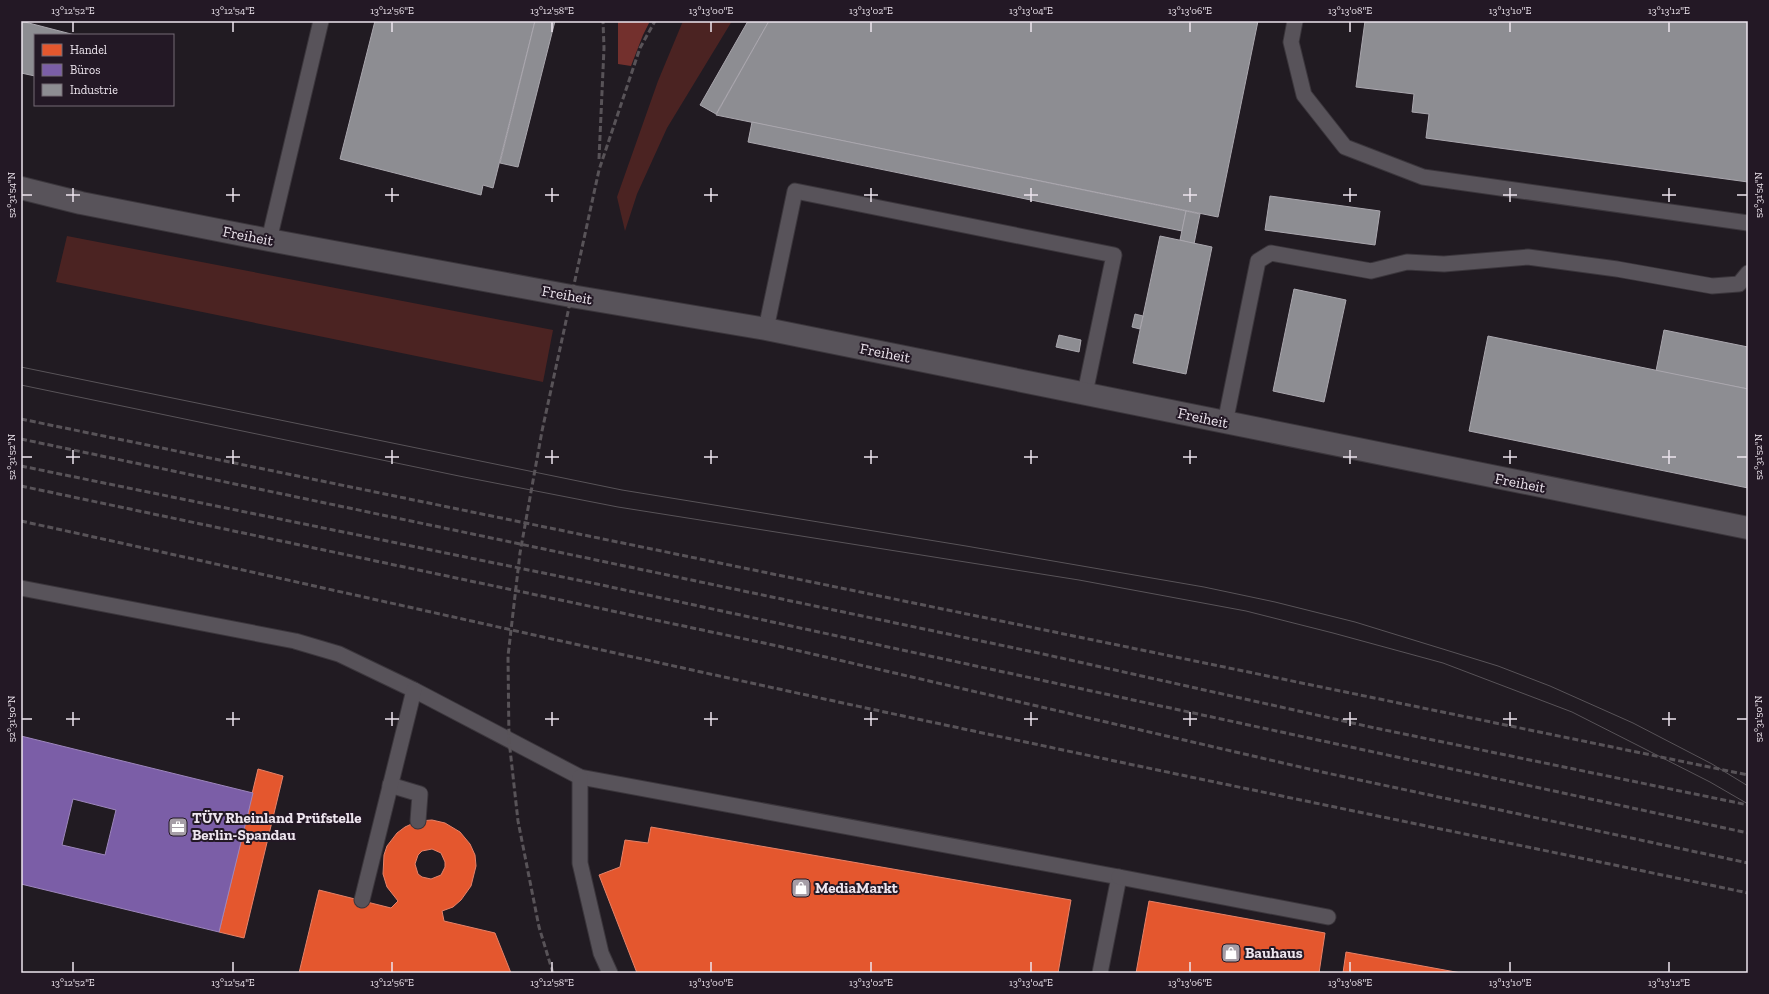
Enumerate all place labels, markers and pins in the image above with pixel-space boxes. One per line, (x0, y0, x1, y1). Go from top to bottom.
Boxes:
place label: TÜV Rheinland Prüfstelle Berlin-Spandau (192, 809, 362, 844)
office icon: TÜV Rheinland Prüfstelle Berlin-Spandau (167, 816, 189, 838)
shop icon: MediaMarkt (790, 877, 812, 899)
place label: MediaMarkt (815, 879, 899, 897)
shop icon: Bauhaus (1220, 942, 1242, 964)
place label: Bauhaus (1245, 944, 1303, 962)

